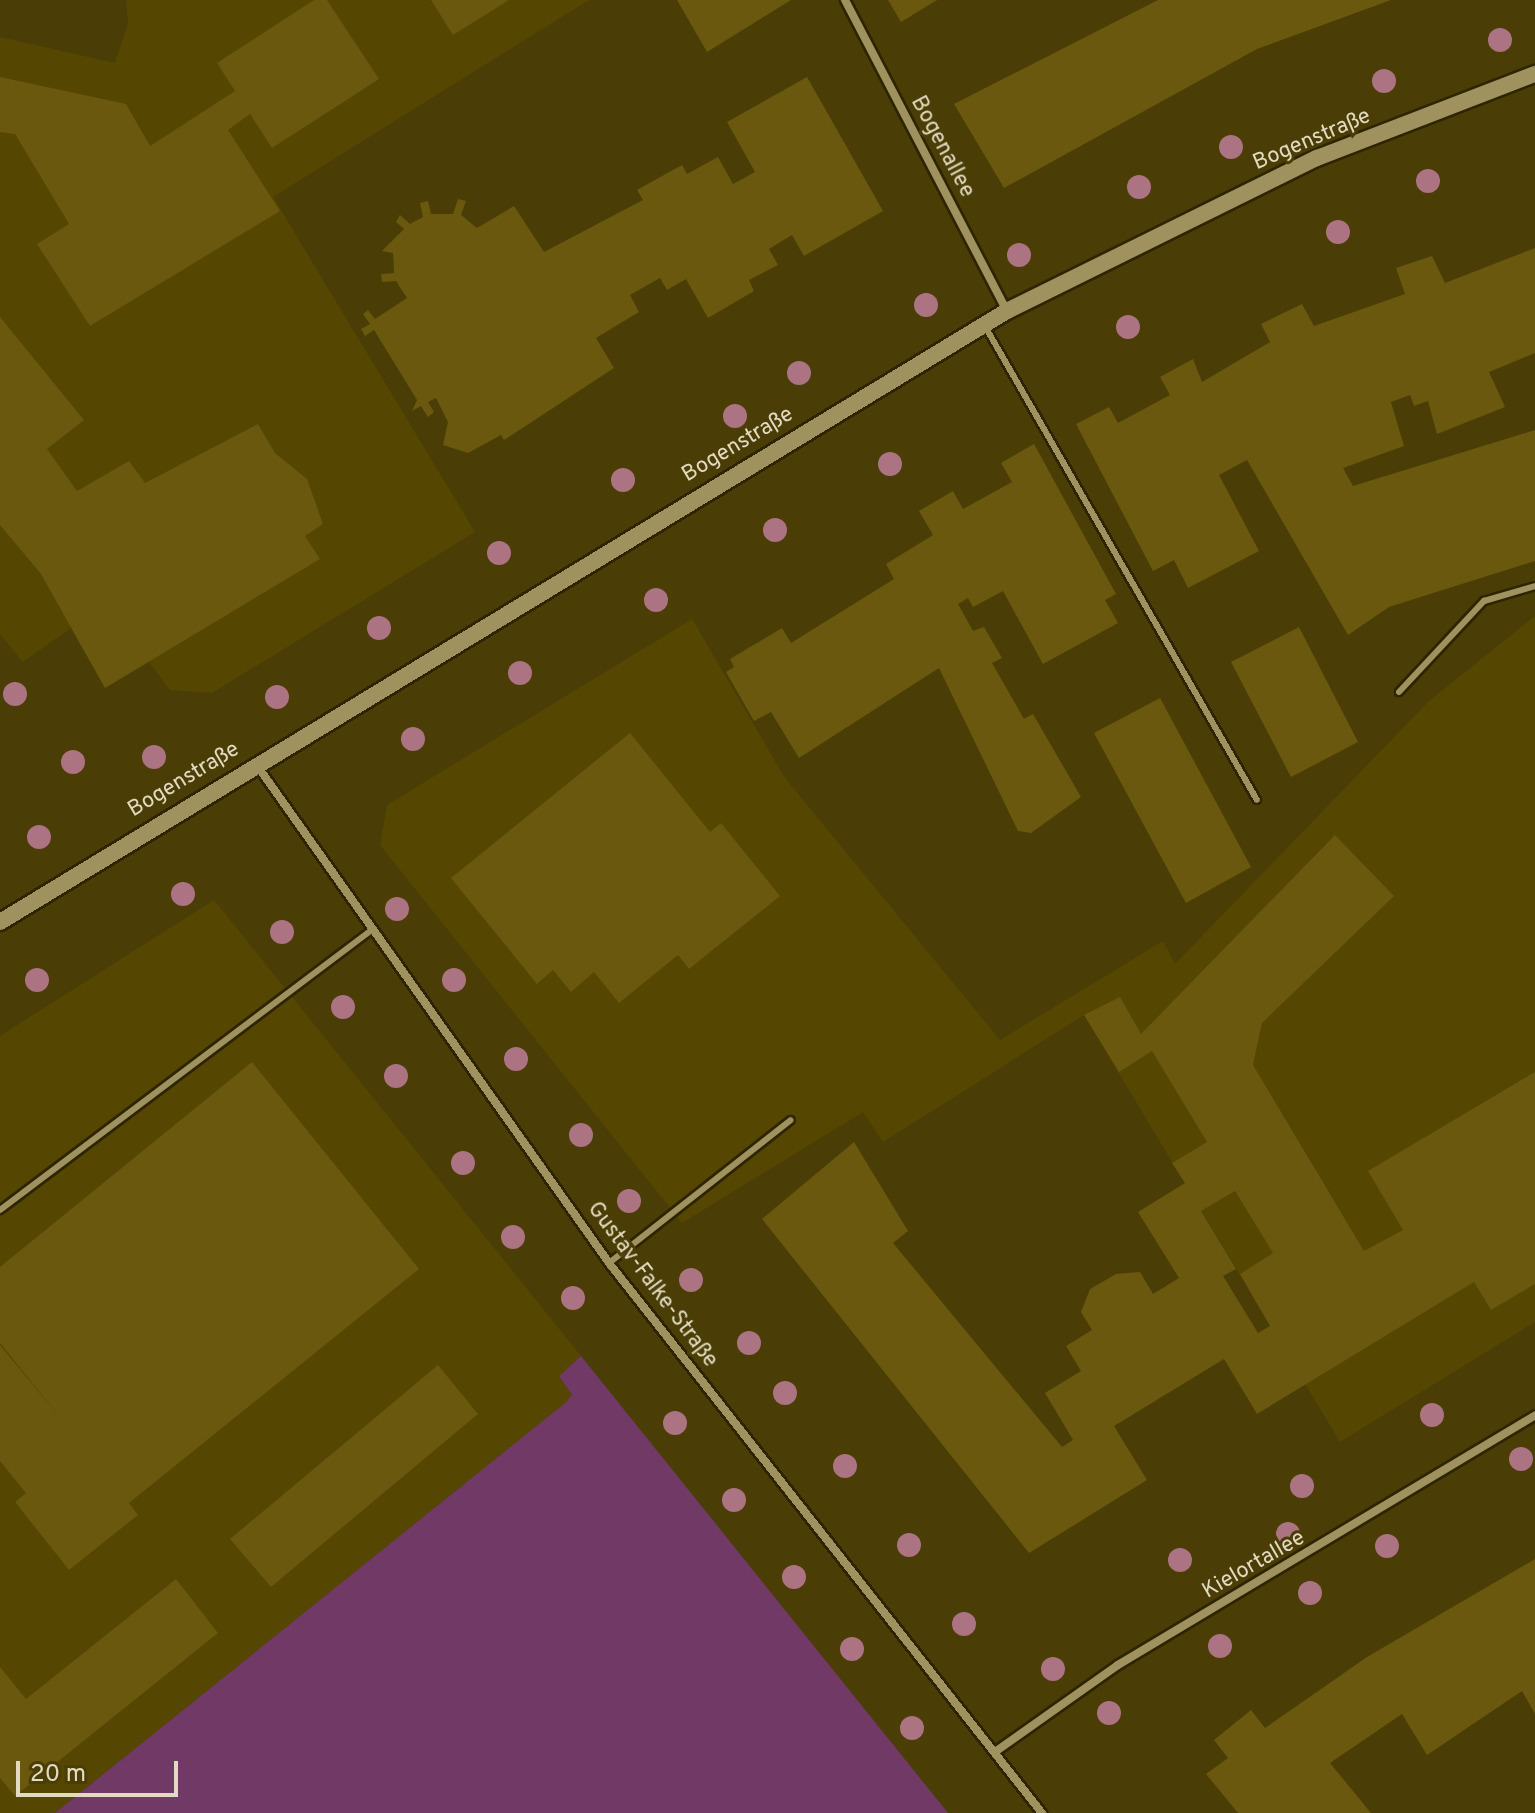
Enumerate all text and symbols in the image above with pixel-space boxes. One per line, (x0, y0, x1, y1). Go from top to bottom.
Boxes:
street label: Bogenallee (904, 92, 980, 202)
street label: Bogenstraße (1249, 103, 1375, 177)
street label: Bogenstraße (678, 401, 798, 489)
street label: Bogenstraße (124, 736, 244, 824)
street label: Gustav-Falke-Straße (581, 1197, 723, 1373)
street label: Kielortallee (1198, 1525, 1310, 1605)
scale bar (20, 1745, 182, 1795)
text: 20 m (30, 1760, 86, 1790)

